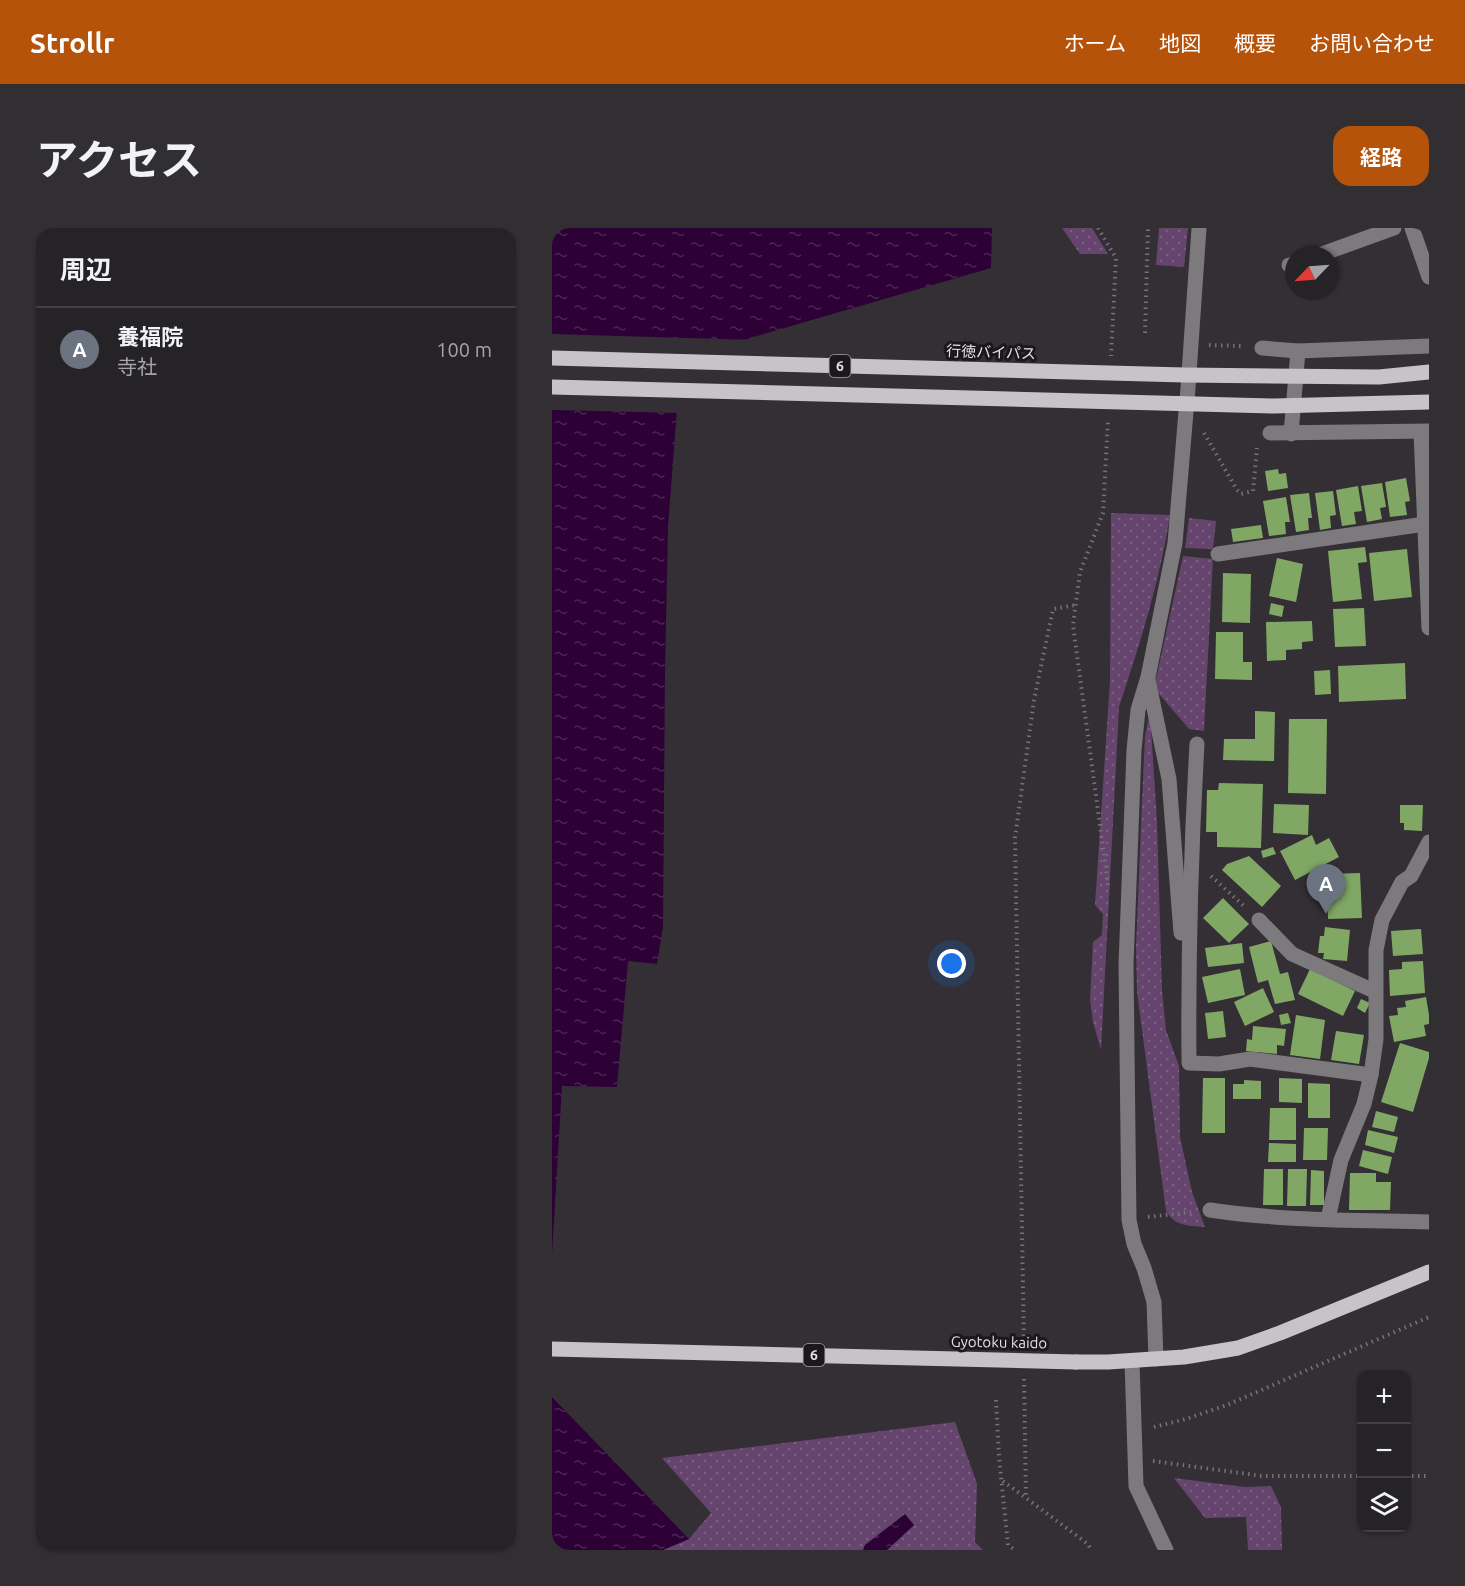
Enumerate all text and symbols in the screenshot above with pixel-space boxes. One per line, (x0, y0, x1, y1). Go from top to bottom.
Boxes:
text: Strollr (30, 27, 115, 58)
text: ホーム (1064, 31, 1126, 55)
text: 地図 (1159, 31, 1201, 55)
text: 概要 (1234, 31, 1276, 55)
text: お問い合わせ (1309, 31, 1435, 55)
button: 経路 (1333, 126, 1429, 186)
text: アクセス (36, 136, 202, 183)
north arrow (1285, 246, 1339, 300)
text: 周辺 (60, 255, 112, 284)
text: 養福院 (117, 324, 183, 349)
text: A (72, 338, 87, 361)
text: 100 m (436, 338, 492, 361)
street label: 行徳バイパス (946, 342, 1036, 362)
text: 寺社 (117, 355, 157, 378)
road number: 6 (830, 355, 850, 377)
pin: A (1306, 864, 1346, 914)
your location (937, 949, 966, 978)
street label: Gyotoku kaido (951, 1333, 1047, 1351)
road number: 6 (804, 1344, 824, 1366)
map controls (1357, 1370, 1411, 1532)
button: + (1357, 1370, 1411, 1424)
button: − (1357, 1424, 1411, 1478)
button: layers (1357, 1478, 1411, 1532)

